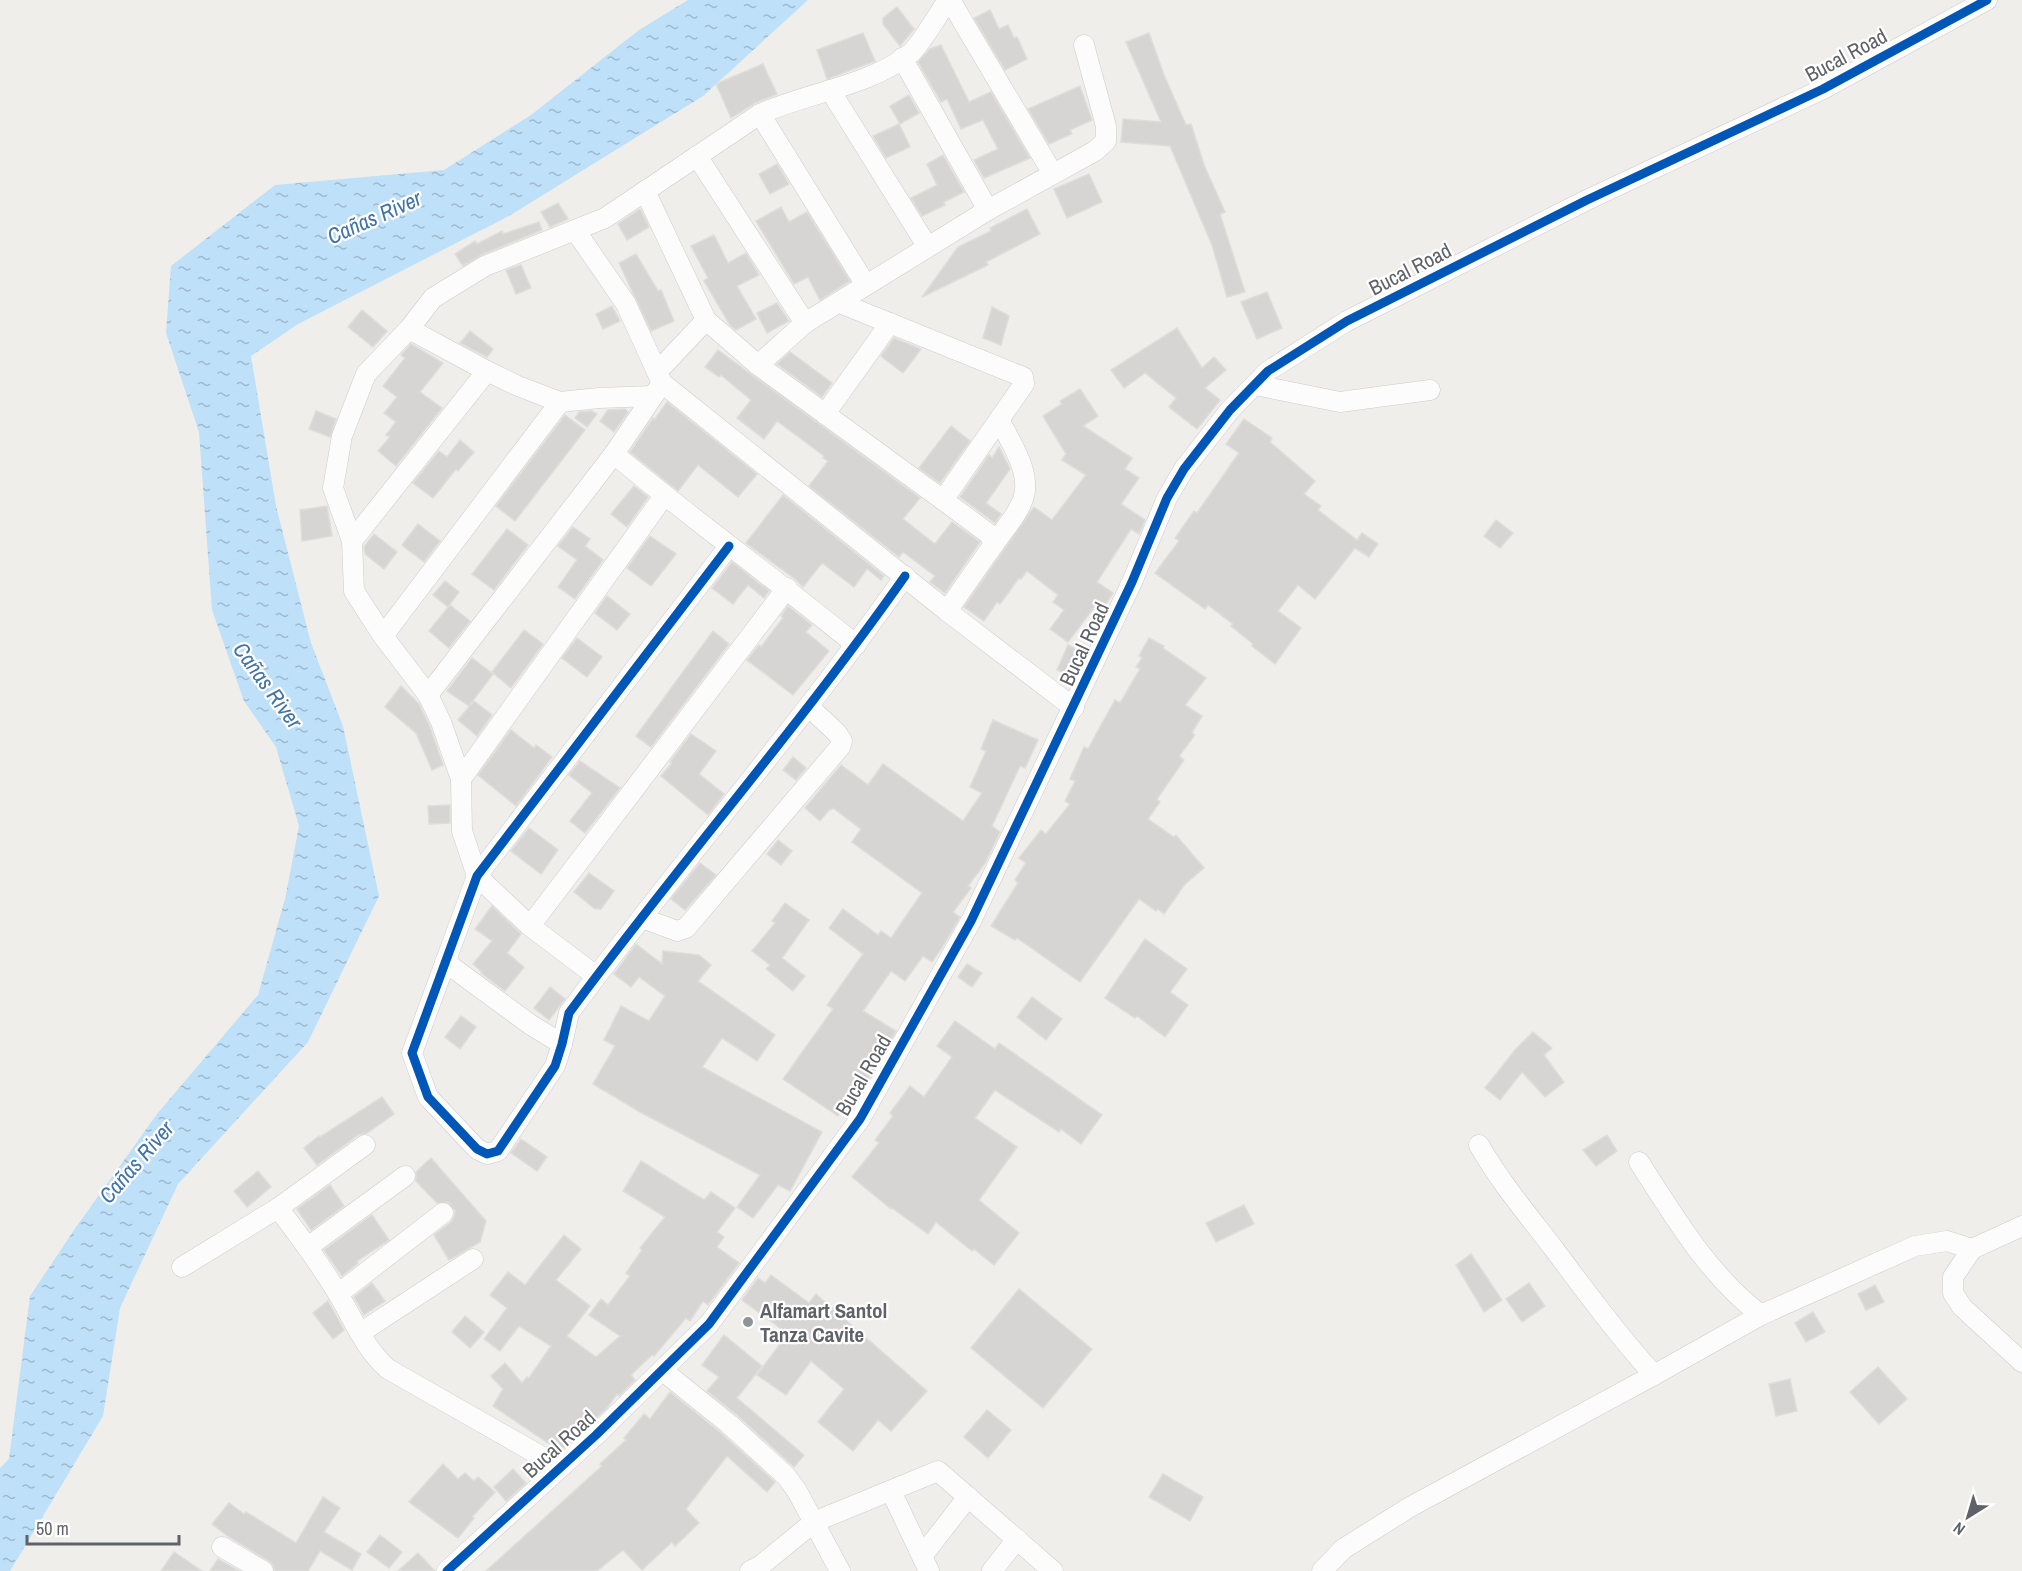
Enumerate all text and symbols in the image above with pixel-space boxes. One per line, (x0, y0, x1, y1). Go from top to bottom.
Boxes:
street label: Bucal Road (1800, 21, 1892, 89)
water label: Cañas River (322, 183, 427, 251)
street label: Bucal Road (1364, 236, 1456, 302)
street label: Bucal Road (1052, 598, 1116, 690)
water label: Cañas River (226, 636, 310, 735)
street label: Bucal Road (828, 1029, 898, 1121)
water label: Cañas River (92, 1114, 181, 1210)
place label: Alfamart Santol Tanza Cavite (760, 1296, 887, 1349)
marker: Alfamart Santol Tanza Cavite (741, 1315, 755, 1329)
street label: Bucal Road (516, 1403, 602, 1485)
north arrow (1938, 1487, 1998, 1547)
scale bar (27, 1508, 178, 1546)
text: 50 m (36, 1516, 69, 1541)
text: N (1949, 1517, 1969, 1541)

